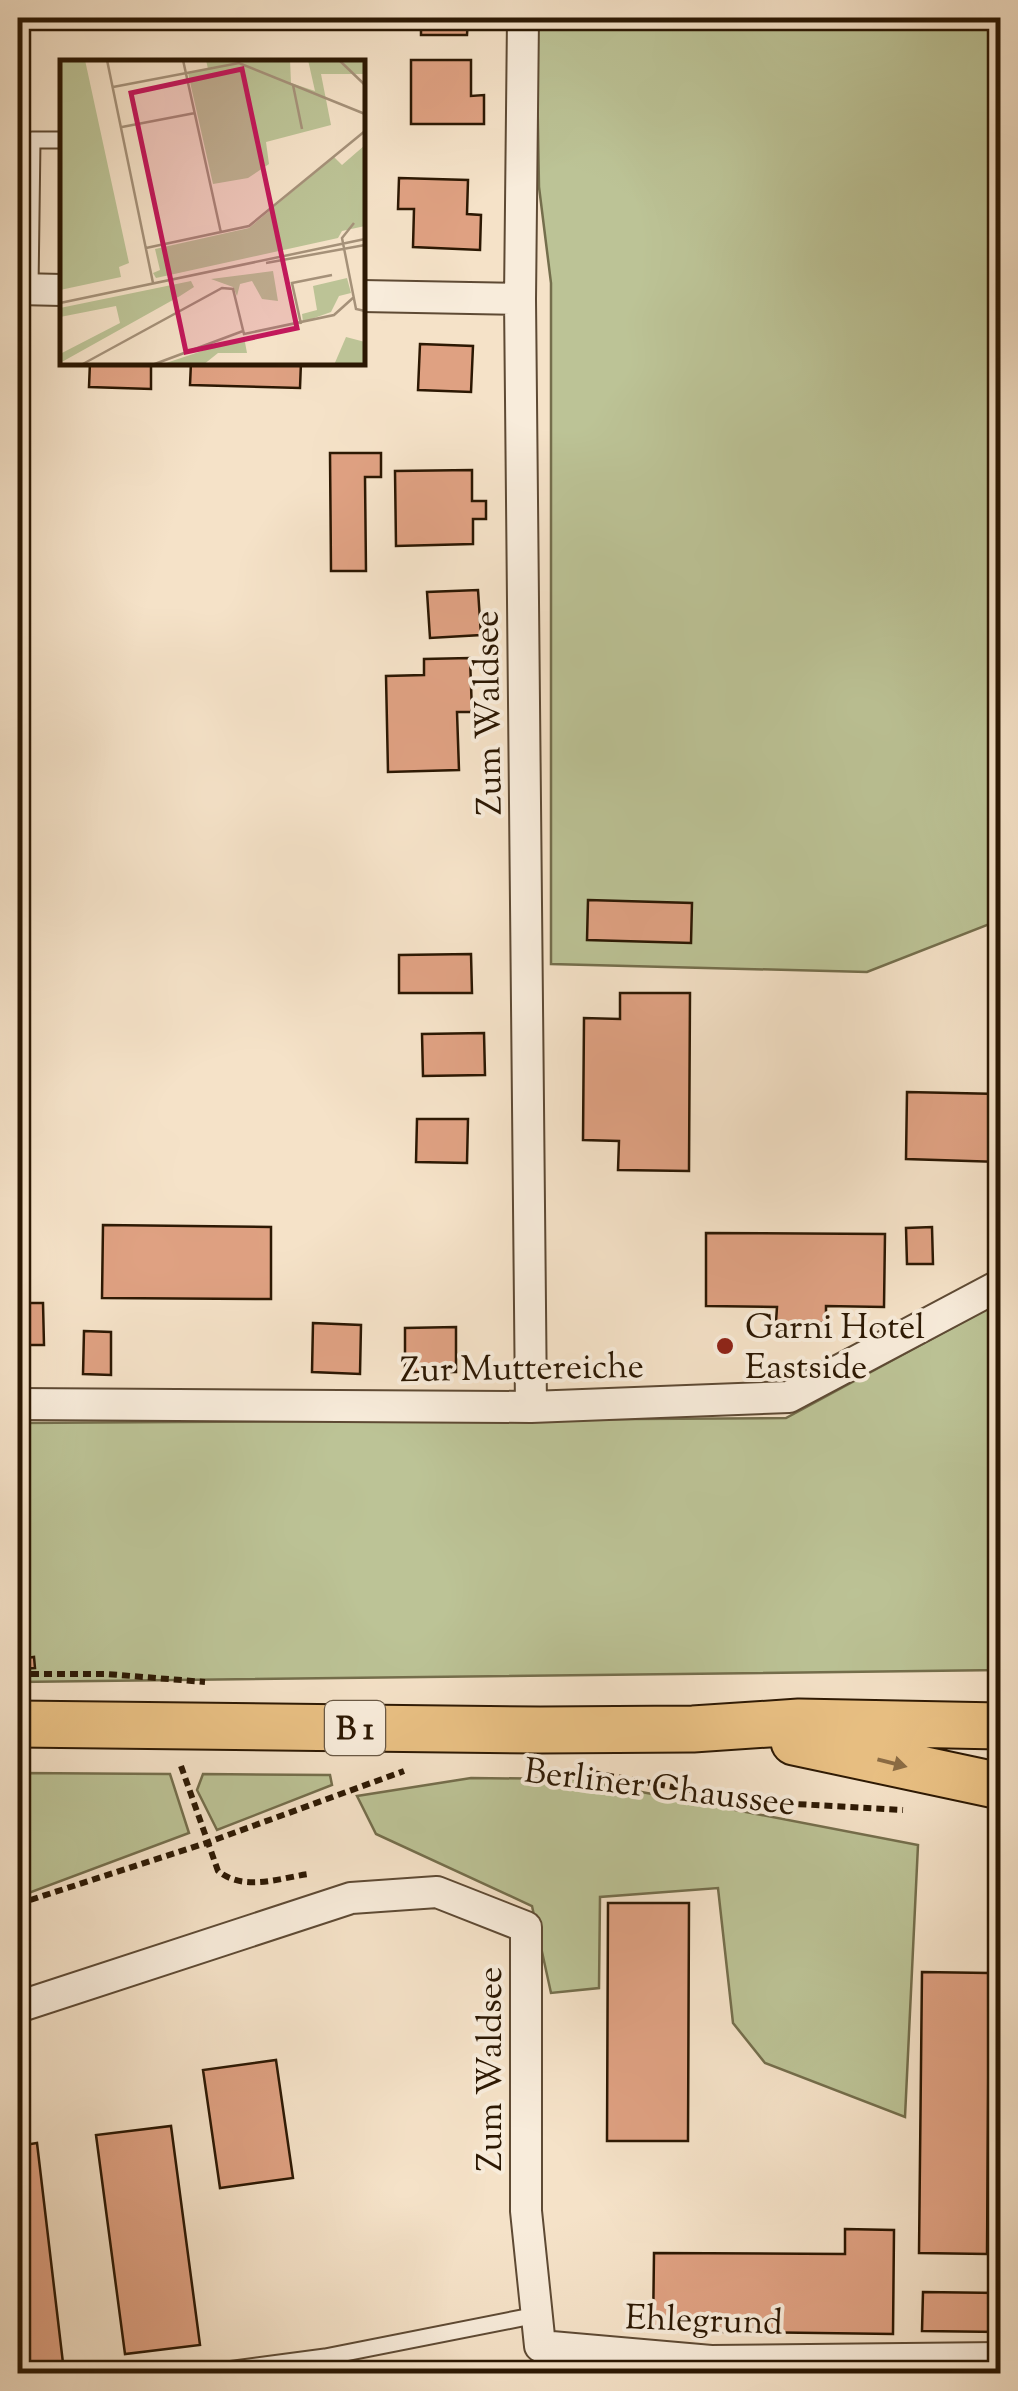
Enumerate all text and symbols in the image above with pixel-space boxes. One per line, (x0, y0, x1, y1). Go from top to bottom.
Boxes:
inset map (60, 60, 365, 365)
street label: Zum Waldsee (463, 610, 518, 816)
place label: Garni Hotel Eastside (745, 1304, 925, 1395)
marker: Garni Hotel Eastside (714, 1335, 736, 1357)
street label: Zur Muttereiche (400, 1343, 644, 1398)
road number: B 1 (325, 1701, 385, 1755)
street label: Berliner Chaussee (521, 1748, 798, 1831)
one-way arrow (877, 1756, 908, 1772)
street label: Zum Waldsee (467, 1967, 518, 2171)
street label: Ehlegrund (624, 2294, 784, 2351)

